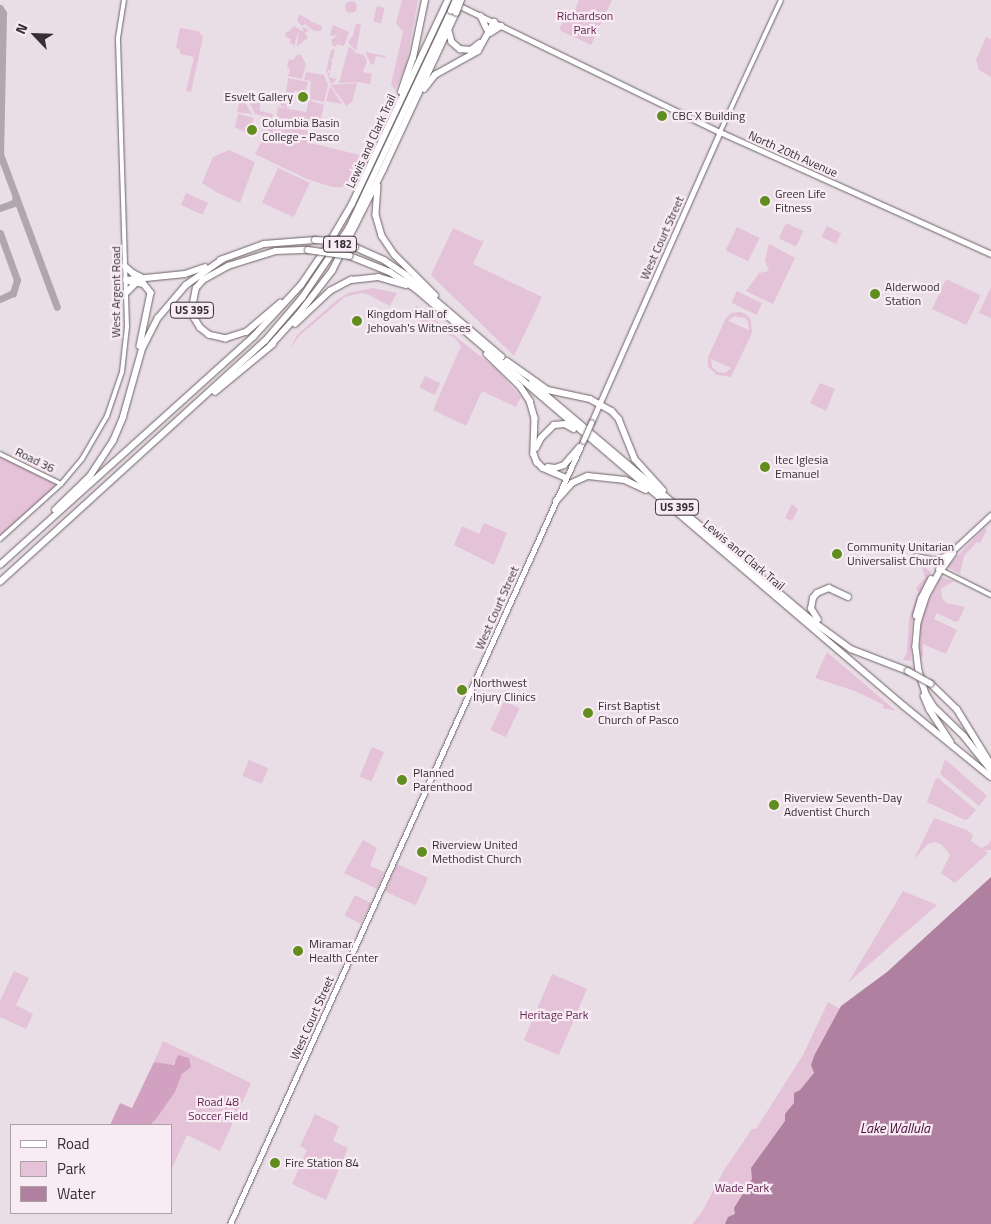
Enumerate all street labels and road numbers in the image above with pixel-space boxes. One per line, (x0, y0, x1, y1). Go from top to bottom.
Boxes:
street label: Lewis and Clark Trail (343, 92, 399, 190)
street label: North 20th Avenue (746, 128, 840, 180)
street label: West Court Street (637, 194, 687, 282)
road number: I 182 (322, 235, 358, 252)
street label: West Argent Road (109, 246, 123, 338)
road number: US 395 (170, 302, 214, 318)
street label: Road 36 (13, 444, 57, 476)
road number: US 395 (654, 498, 700, 516)
street label: Lewis and Clark Trail (700, 517, 788, 593)
street label: West Court Street (472, 564, 522, 652)
street label: West Court Street (287, 974, 337, 1062)

